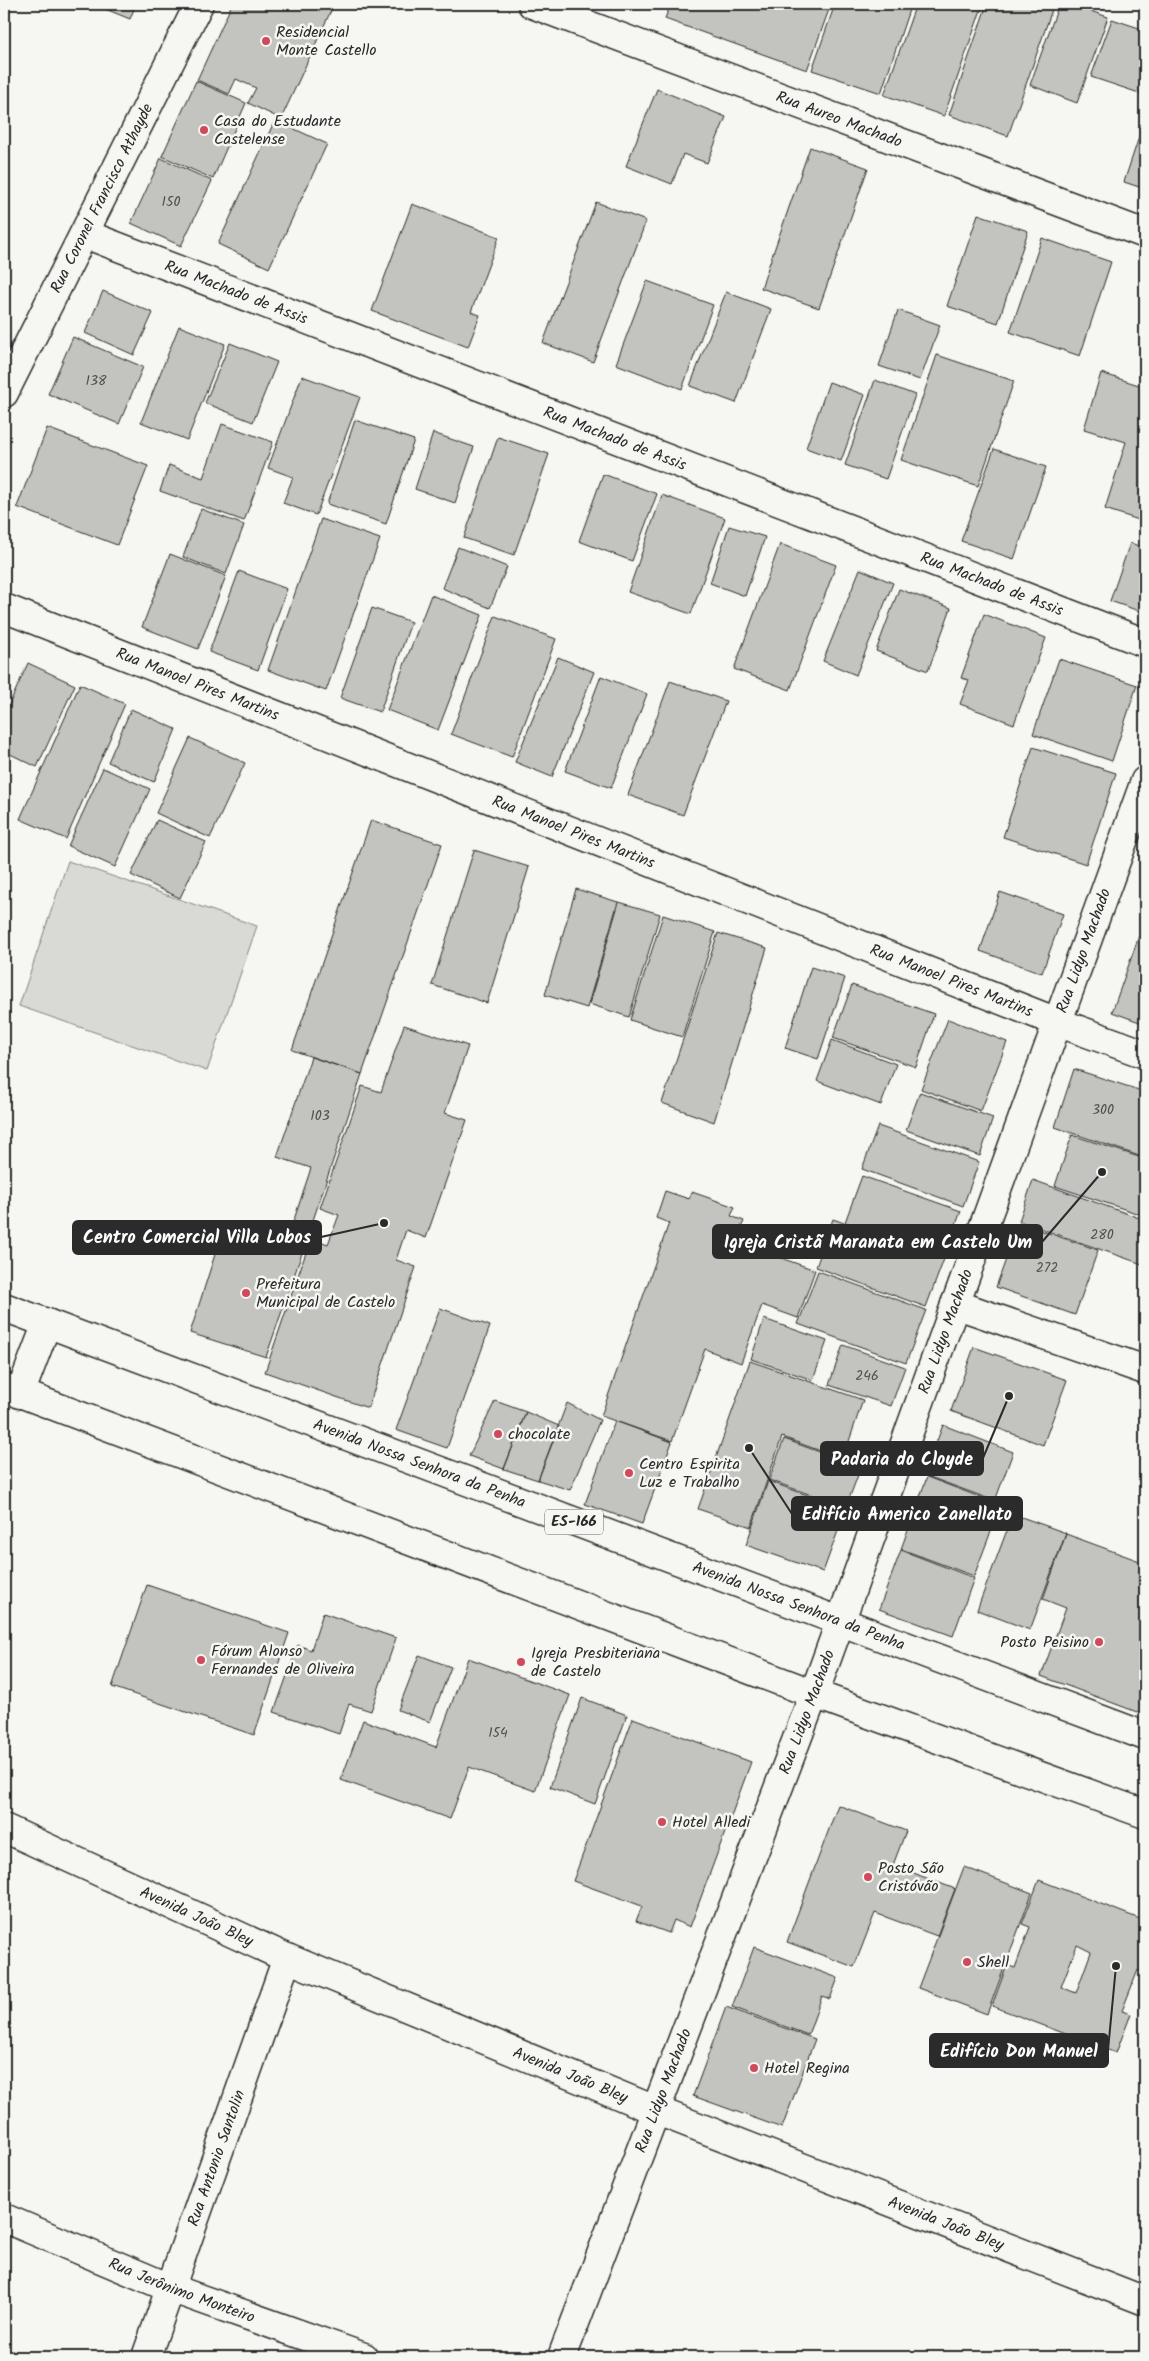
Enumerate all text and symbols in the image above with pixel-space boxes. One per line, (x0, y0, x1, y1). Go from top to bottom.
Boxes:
place label: Residencial Monte Castello (276, 20, 377, 63)
marker: Residencial Monte Castello (260, 35, 272, 47)
street label: Rua Aureo Machado (772, 84, 906, 154)
street label: Rua Coronel Francisco Athayde (44, 99, 160, 297)
place label: Casa do Estudante Castelense (214, 109, 341, 152)
marker: Casa do Estudante Castelense (198, 124, 210, 136)
house number: 150 (162, 191, 180, 213)
street label: Rua Machado de Assis (161, 253, 312, 331)
house number: 138 (86, 370, 107, 392)
street label: Rua Machado de Assis (540, 400, 690, 477)
street label: Rua Machado de Assis (917, 545, 1067, 623)
street label: Rua Manoel Pires Martins (112, 641, 283, 728)
street label: Rua Manoel Pires Martins (488, 789, 659, 875)
street label: Rua Lidyo Machado (1049, 885, 1118, 1017)
street label: Rua Manoel Pires Martins (866, 937, 1037, 1024)
house number: 300 (1092, 1099, 1114, 1121)
house number: 103 (310, 1105, 330, 1127)
callout: Centro Comercial Villa Lobos (73, 1221, 321, 1254)
text: Centro Comercial Villa Lobos (83, 1224, 312, 1253)
house number: 280 (1090, 1224, 1114, 1246)
callout: Igreja Cristã Maranata em Castelo Um (713, 1225, 1042, 1258)
text: Igreja Cristã Maranata em Castelo Um (724, 1229, 1033, 1258)
house number: 272 (1036, 1257, 1058, 1279)
street label: Rua Lidyo Machado (911, 1265, 980, 1397)
place label: Prefeitura Municipal de Castelo (256, 1272, 395, 1315)
marker: Prefeitura Municipal de Castelo (240, 1287, 252, 1299)
house number: 246 (855, 1365, 879, 1387)
street label: Avenida Nossa Senhora da Penha (310, 1412, 529, 1515)
place label: chocolate (508, 1422, 570, 1447)
marker: chocolate (492, 1428, 504, 1440)
callout: Padaria do Cloyde (821, 1442, 983, 1475)
text: Padaria do Cloyde (831, 1446, 973, 1475)
place label: Centro Espirita Luz e Trabalho (639, 1452, 740, 1495)
marker: Centro Espirita Luz e Trabalho (623, 1467, 635, 1479)
callout: Edifício Americo Zanellato (792, 1497, 1022, 1530)
text: Edifício Americo Zanellato (802, 1501, 1012, 1530)
road number: ES-166 (545, 1510, 603, 1534)
street label: Avenida Nossa Senhora da Penha (689, 1554, 909, 1657)
place label: Posto Peisino (1000, 1630, 1089, 1655)
marker: Posto Peisino (1093, 1636, 1105, 1648)
place label: Fórum Alonso Fernandes de Oliveira (211, 1639, 355, 1682)
place label: Igreja Presbiteriana de Castelo (531, 1641, 660, 1684)
street label: Rua Lidyo Machado (772, 1646, 842, 1778)
marker: Fórum Alonso Fernandes de Oliveira (195, 1654, 207, 1666)
marker: Igreja Presbiteriana de Castelo (515, 1656, 527, 1668)
house number: 154 (488, 1722, 508, 1744)
place label: Hotel Alledi (672, 1810, 751, 1835)
marker: Hotel Alledi (656, 1816, 668, 1828)
place label: Posto São Cristóvão (878, 1856, 944, 1899)
marker: Posto São Cristóvão (862, 1871, 874, 1883)
street label: Avenida João Bley (136, 1880, 258, 1954)
place label: Shell (977, 1950, 1009, 1975)
marker: Shell (961, 1956, 973, 1968)
street label: Rua Lidyo Machado (628, 2025, 698, 2156)
callout: Edifício Don Manuel (930, 2034, 1108, 2067)
text: Edifício Don Manuel (940, 2038, 1098, 2067)
street label: Avenida João Bley (509, 2040, 632, 2110)
place label: Hotel Regina (764, 2056, 850, 2081)
marker: Hotel Regina (748, 2062, 760, 2074)
street label: Rua Antonio Santolin (181, 2086, 252, 2230)
street label: Avenida João Bley (884, 2190, 1008, 2258)
street label: Rua Jerônimo Monteiro (105, 2251, 258, 2330)

